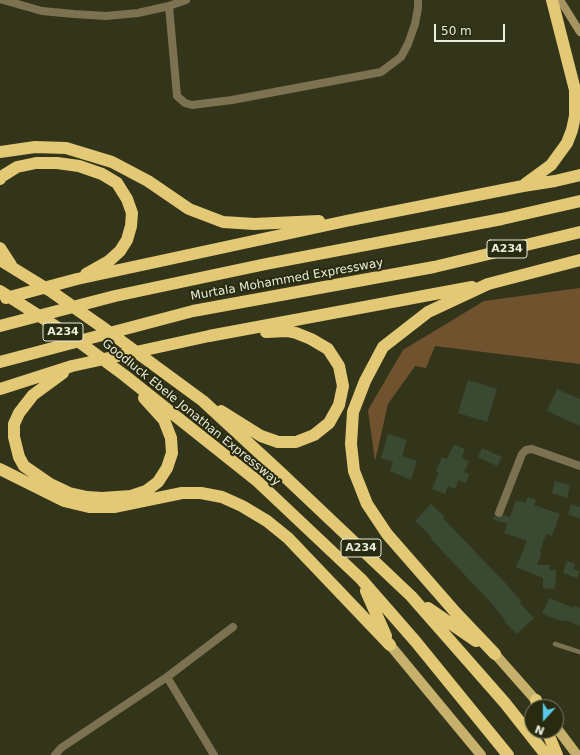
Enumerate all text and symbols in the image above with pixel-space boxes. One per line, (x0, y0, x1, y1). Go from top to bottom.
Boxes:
scale bar (436, 16, 507, 42)
text: 50 m (441, 24, 472, 38)
road number: A234 (487, 240, 527, 258)
street label: Murtala Mohammed Expressway (190, 256, 384, 304)
road number: A234 (43, 323, 83, 341)
street label: Goodluck Ebele Jonathan Expressway (99, 337, 283, 489)
road number: A234 (341, 539, 381, 557)
north arrow (524, 699, 564, 739)
text: N (533, 722, 547, 737)

